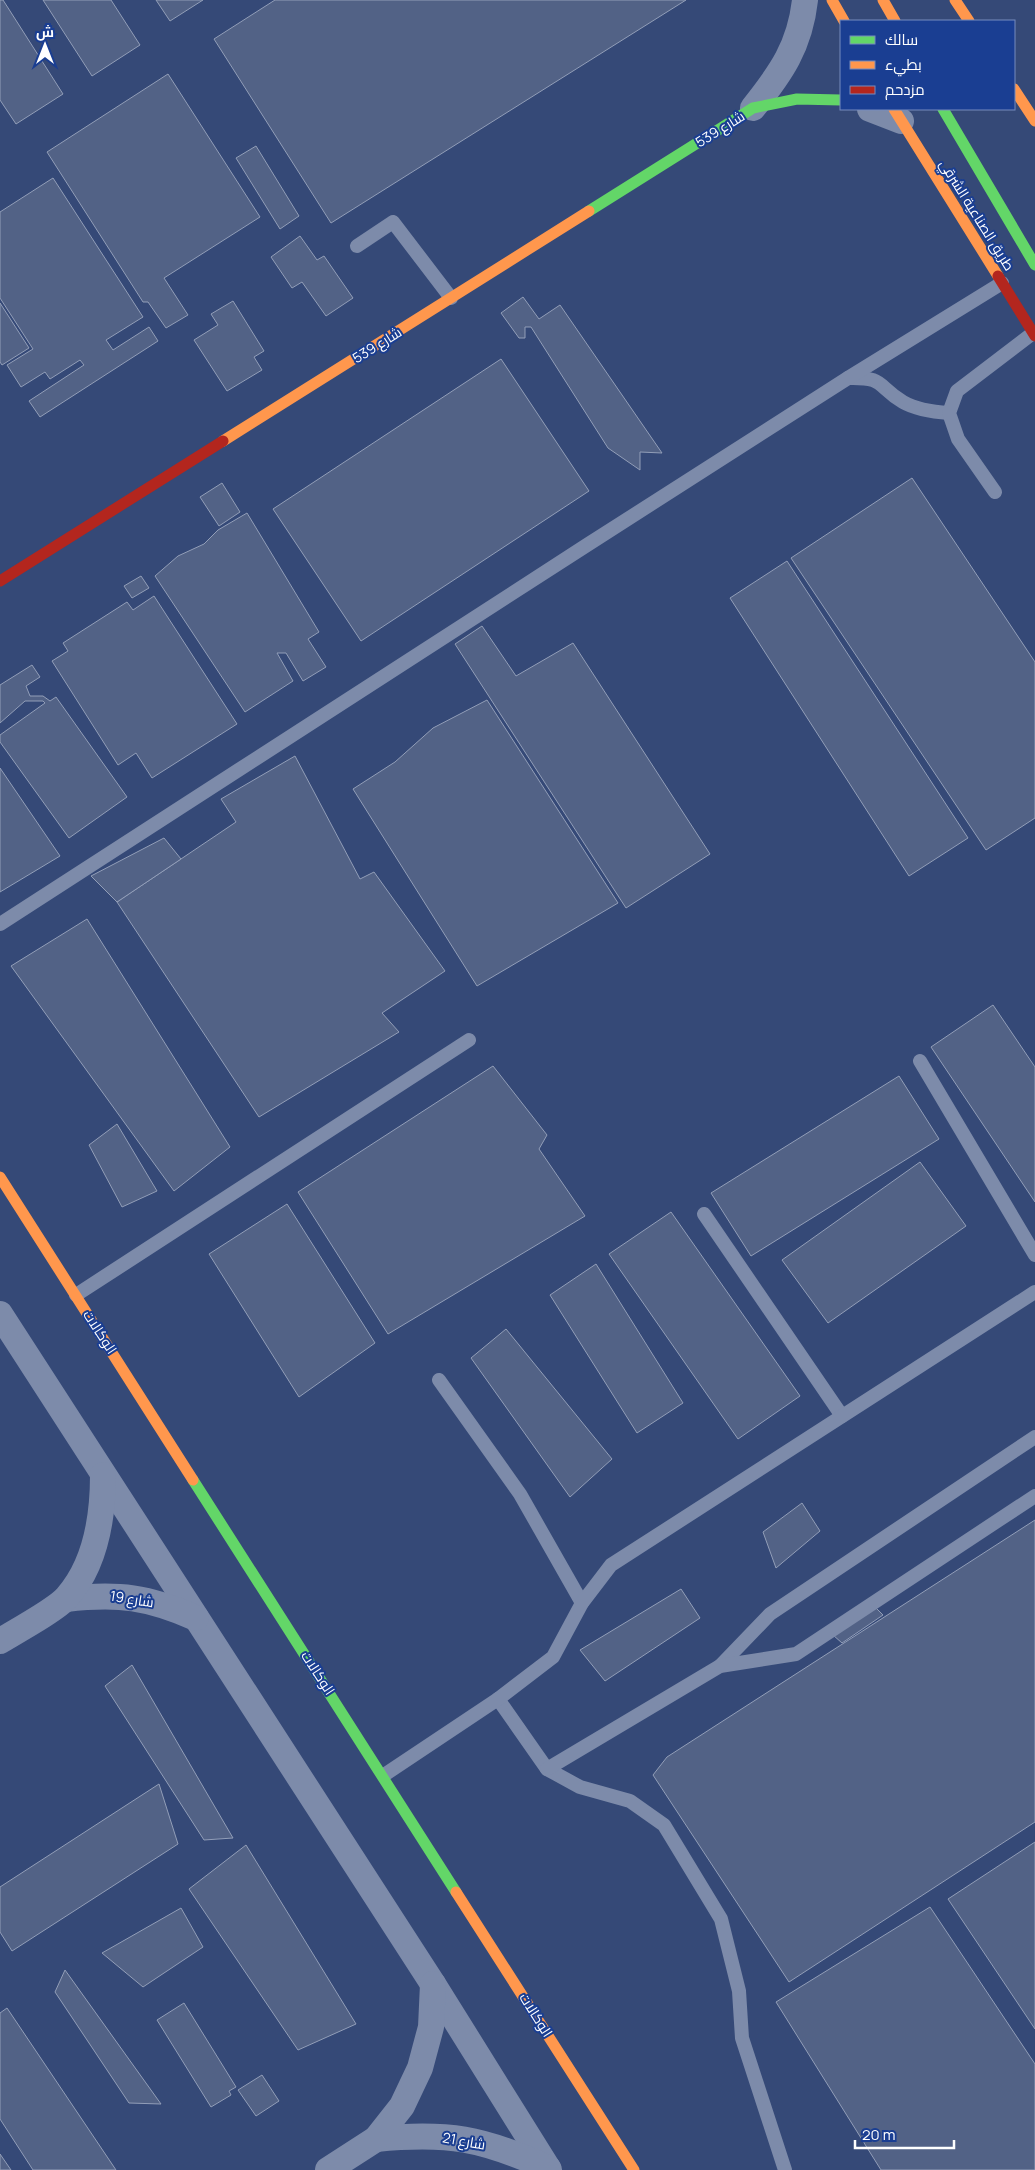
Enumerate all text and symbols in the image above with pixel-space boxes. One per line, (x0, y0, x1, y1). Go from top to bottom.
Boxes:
north arrow (20, 20, 70, 70)
legend (840, 20, 1015, 110)
text: ش (36, 22, 54, 41)
text: سالك (885, 29, 918, 50)
text: بطيء (885, 54, 922, 77)
text: مزدحم (885, 79, 925, 100)
street label: شارع 539 (692, 106, 748, 151)
street label: طريق الصناعية الشرقي (933, 156, 1019, 275)
street label: شارع 539 (349, 322, 405, 367)
street label: الوكالات (79, 1306, 122, 1357)
street label: شارع 19 (109, 1586, 155, 1611)
street label: الوكالات (297, 1647, 340, 1698)
street label: الوكالات (515, 1989, 557, 2040)
scale bar (855, 2118, 954, 2150)
text: 20 m (862, 2124, 895, 2145)
street label: شارع 21 (441, 2127, 487, 2154)

